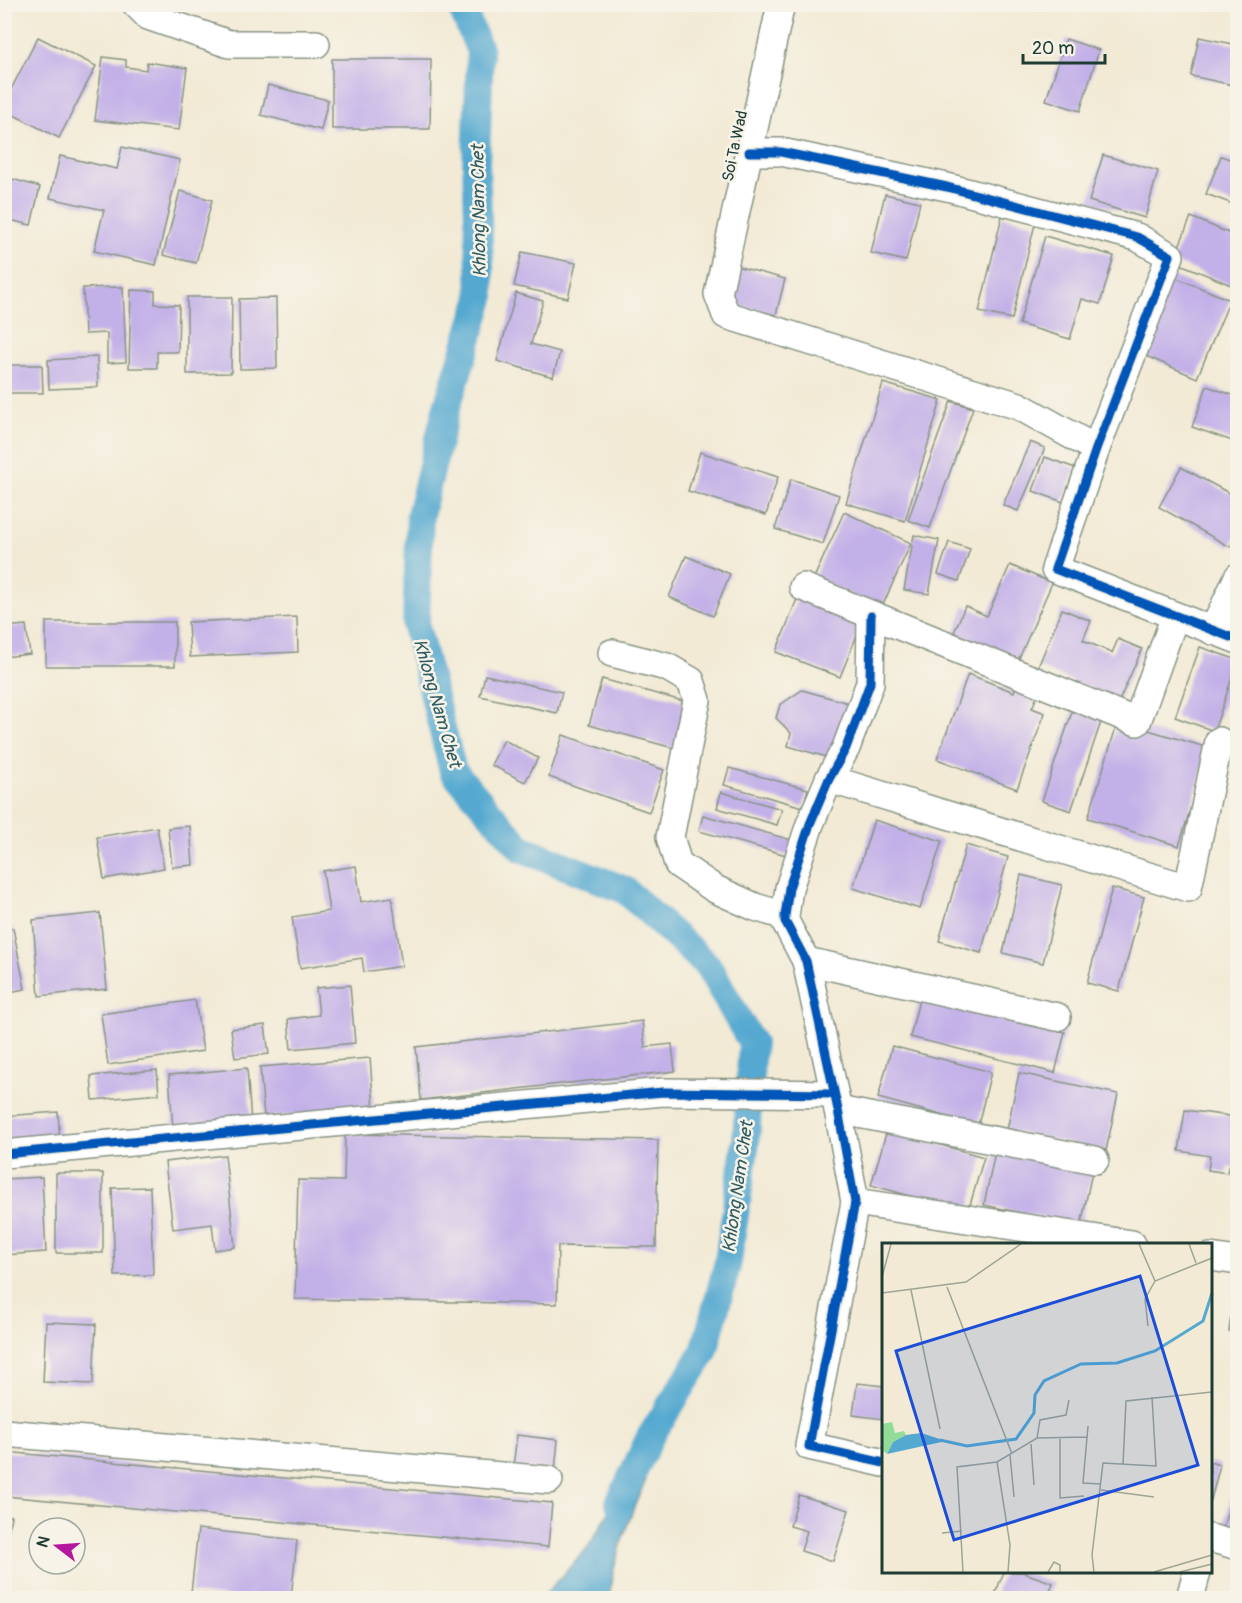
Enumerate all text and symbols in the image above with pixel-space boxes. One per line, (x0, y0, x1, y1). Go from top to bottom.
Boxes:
scale bar (1023, 27, 1106, 65)
text: 20 m (1032, 37, 1074, 60)
street label: Soi Ta Wad (718, 109, 752, 183)
water label: Khlong Nam Chet (466, 143, 492, 277)
water label: Khlong Nam Chet (408, 636, 467, 771)
water label: Khlong Nam Chet (717, 1118, 759, 1254)
inset map (882, 1243, 1212, 1573)
north arrow (27, 1516, 87, 1576)
text: N (32, 1534, 55, 1550)

